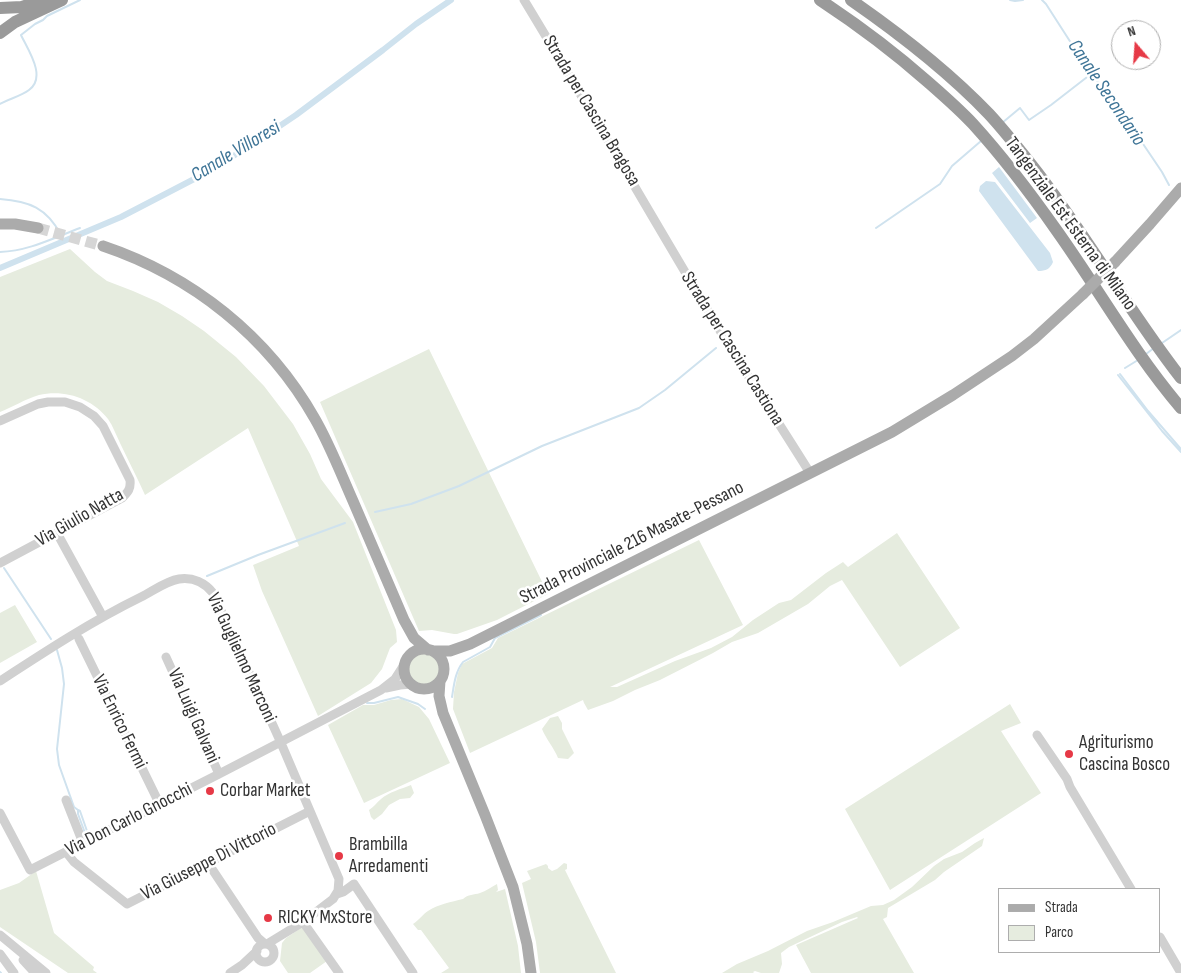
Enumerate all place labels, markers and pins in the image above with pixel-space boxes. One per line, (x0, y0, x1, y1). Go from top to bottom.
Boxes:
place label: Agriturismo Cascina Bosco (1079, 732, 1170, 776)
marker: Agriturismo Cascina Bosco (1063, 748, 1075, 760)
place label: Corbar Market (220, 780, 310, 802)
marker: Corbar Market (204, 785, 216, 797)
place label: Brambilla Arredamenti (349, 834, 428, 878)
marker: Brambilla Arredamenti (333, 850, 345, 862)
place label: RICKY MxStore (278, 907, 372, 929)
marker: RICKY MxStore (262, 912, 274, 924)

